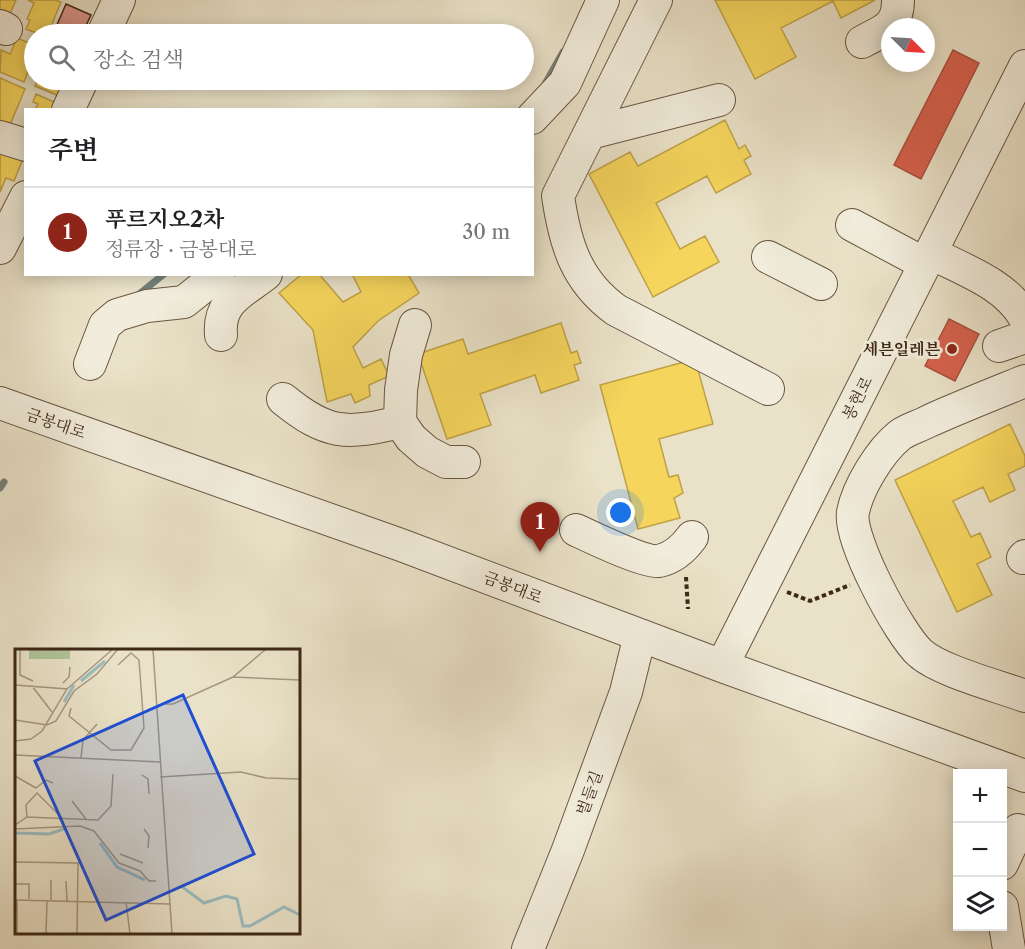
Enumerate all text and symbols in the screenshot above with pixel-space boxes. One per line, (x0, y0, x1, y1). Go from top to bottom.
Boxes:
north arrow (881, 18, 935, 72)
search box (24, 24, 534, 90)
icon: search (45, 41, 78, 74)
text: 장소 검색 (93, 46, 184, 73)
text: 주변 (48, 134, 98, 166)
text: 푸르지오2차 (105, 206, 224, 233)
text: 1 (63, 220, 72, 244)
text: 30 m (462, 220, 510, 244)
text: 정류장 · 금봉대로 (105, 237, 257, 261)
place label: 세븐일레븐 (863, 339, 941, 359)
marker: 세븐일레븐 (945, 342, 959, 356)
street label: 봉현로 (838, 372, 877, 423)
street label: 금봉대로 (24, 403, 89, 443)
your location (606, 498, 635, 527)
pin: 1 (520, 502, 560, 552)
street label: 금봉대로 (481, 567, 546, 608)
inset map (15, 649, 300, 934)
street label: 벌들길 (572, 768, 606, 818)
map controls (953, 769, 1007, 931)
button: + (953, 769, 1007, 823)
button: − (953, 823, 1007, 877)
button: layers (953, 877, 1007, 931)

